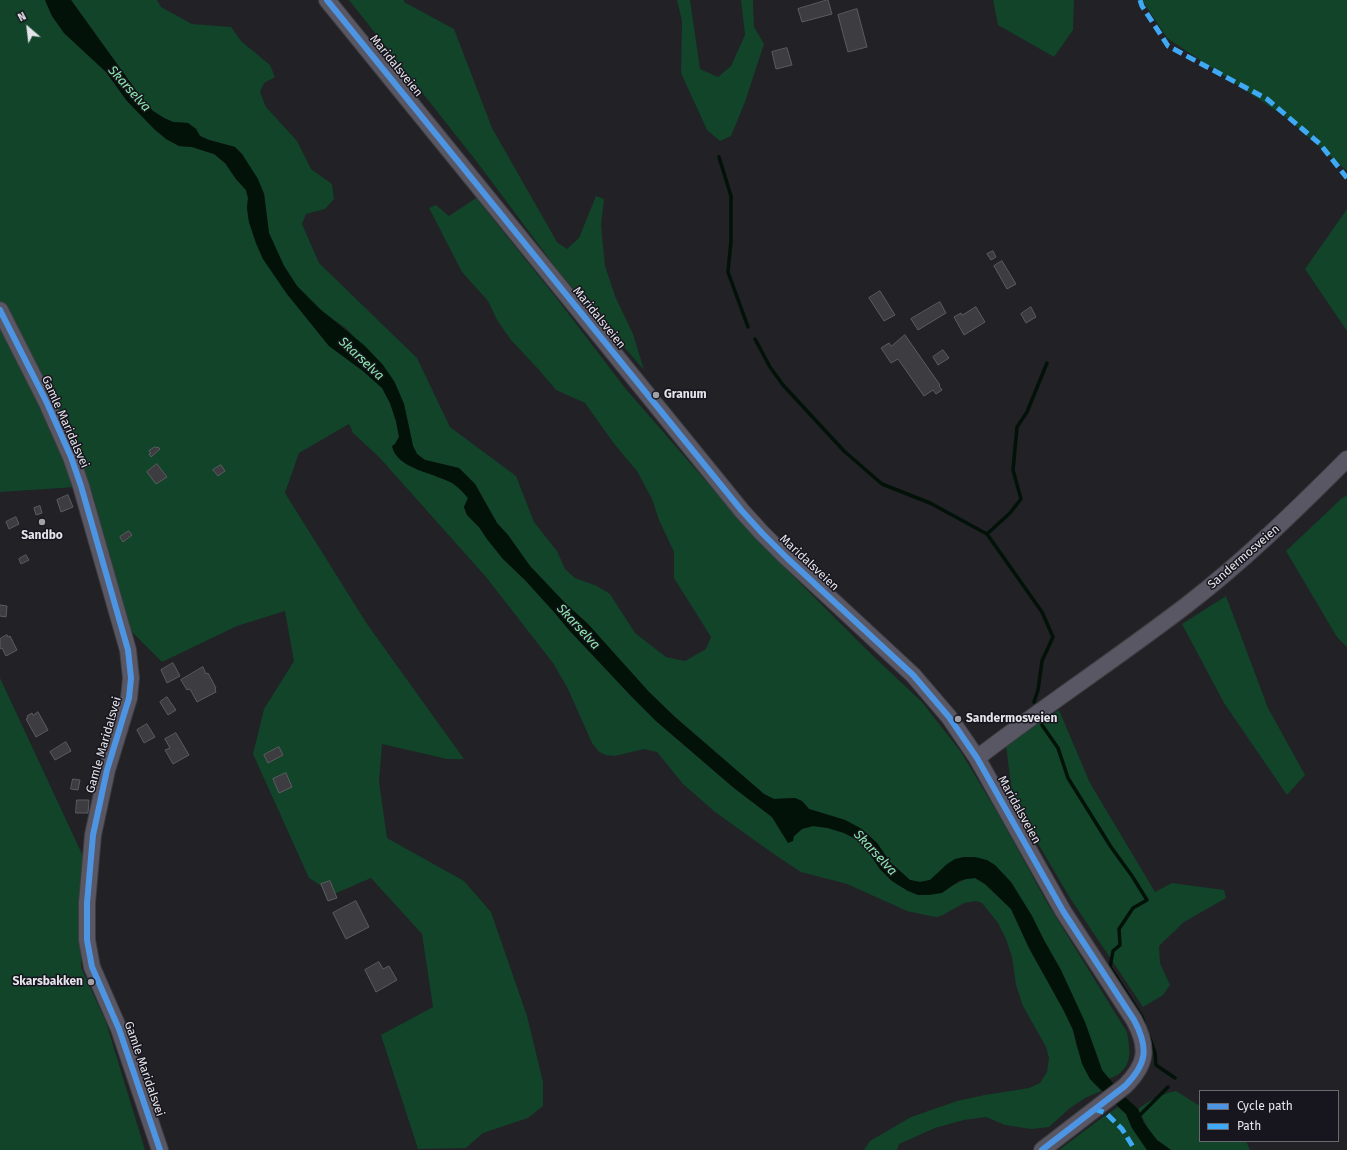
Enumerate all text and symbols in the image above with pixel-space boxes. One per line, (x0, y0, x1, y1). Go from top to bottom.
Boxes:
north arrow (8, 8, 48, 48)
text: N (16, 10, 28, 24)
street label: Maridalsveien (367, 32, 425, 100)
water label: Skarselva (104, 63, 154, 115)
street label: Maridalsveien (570, 284, 628, 352)
water label: Skarselva (335, 334, 387, 384)
street label: Gamle Maridalsvei (38, 374, 92, 470)
place label: Granum (664, 388, 707, 402)
marker: Granum (651, 390, 661, 400)
marker: Sandbo (37, 517, 47, 527)
street label: Sandermosveien (1205, 522, 1283, 592)
place label: Sandbo (21, 529, 63, 543)
street label: Maridalsveien (776, 532, 842, 594)
water label: Skarselva (553, 601, 603, 653)
street label: Gamle Maridalsvei (83, 695, 125, 795)
place label: Sandermosveien (966, 712, 1057, 726)
marker: Sandermosveien (953, 714, 963, 724)
street label: Maridalsveien (994, 773, 1044, 847)
water label: Skarselva (850, 827, 900, 879)
place label: Skarsbakken (12, 975, 83, 989)
marker: Skarsbakken (86, 977, 96, 987)
street label: Gamle Maridalsvei (121, 1020, 167, 1118)
legend (1199, 1090, 1339, 1142)
text: Cycle path (1237, 1099, 1293, 1113)
text: Path (1237, 1119, 1261, 1133)

